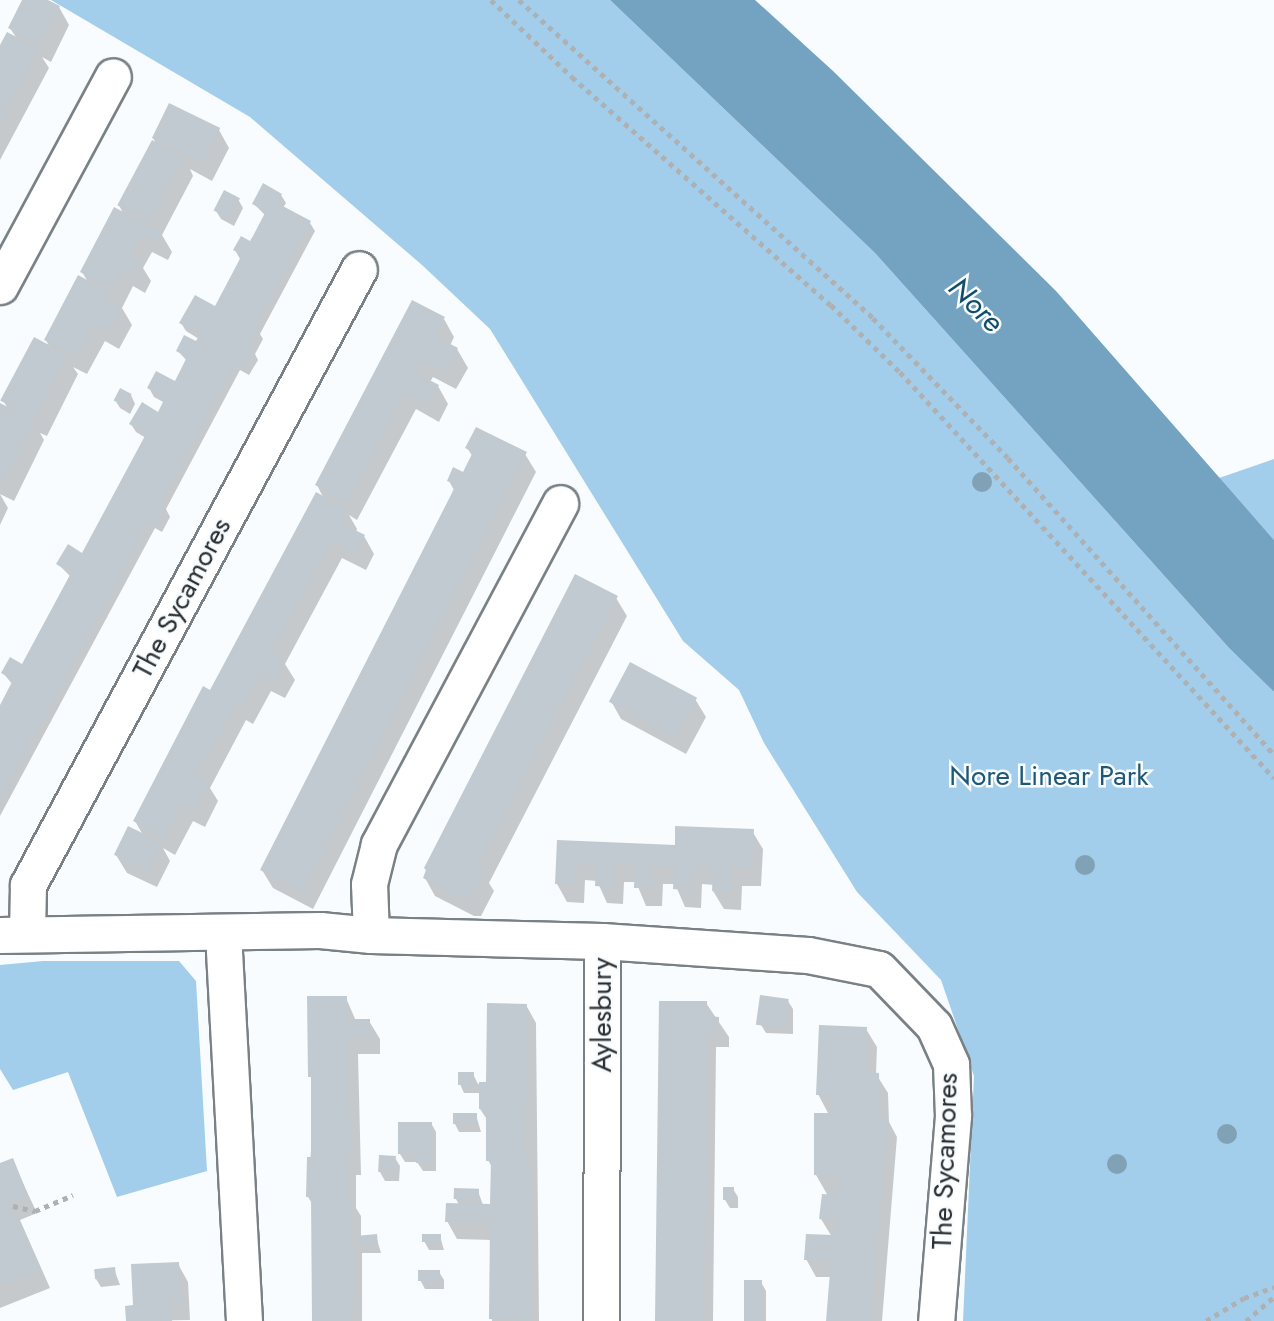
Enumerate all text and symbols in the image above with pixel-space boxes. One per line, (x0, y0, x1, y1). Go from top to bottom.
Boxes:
water label: Nore (941, 270, 1011, 340)
street label: The Sycamores (126, 512, 238, 684)
park label: Nore Linear Park (949, 759, 1149, 793)
street label: Aylesbury (585, 958, 619, 1072)
street label: The Sycamores (925, 1072, 965, 1250)

